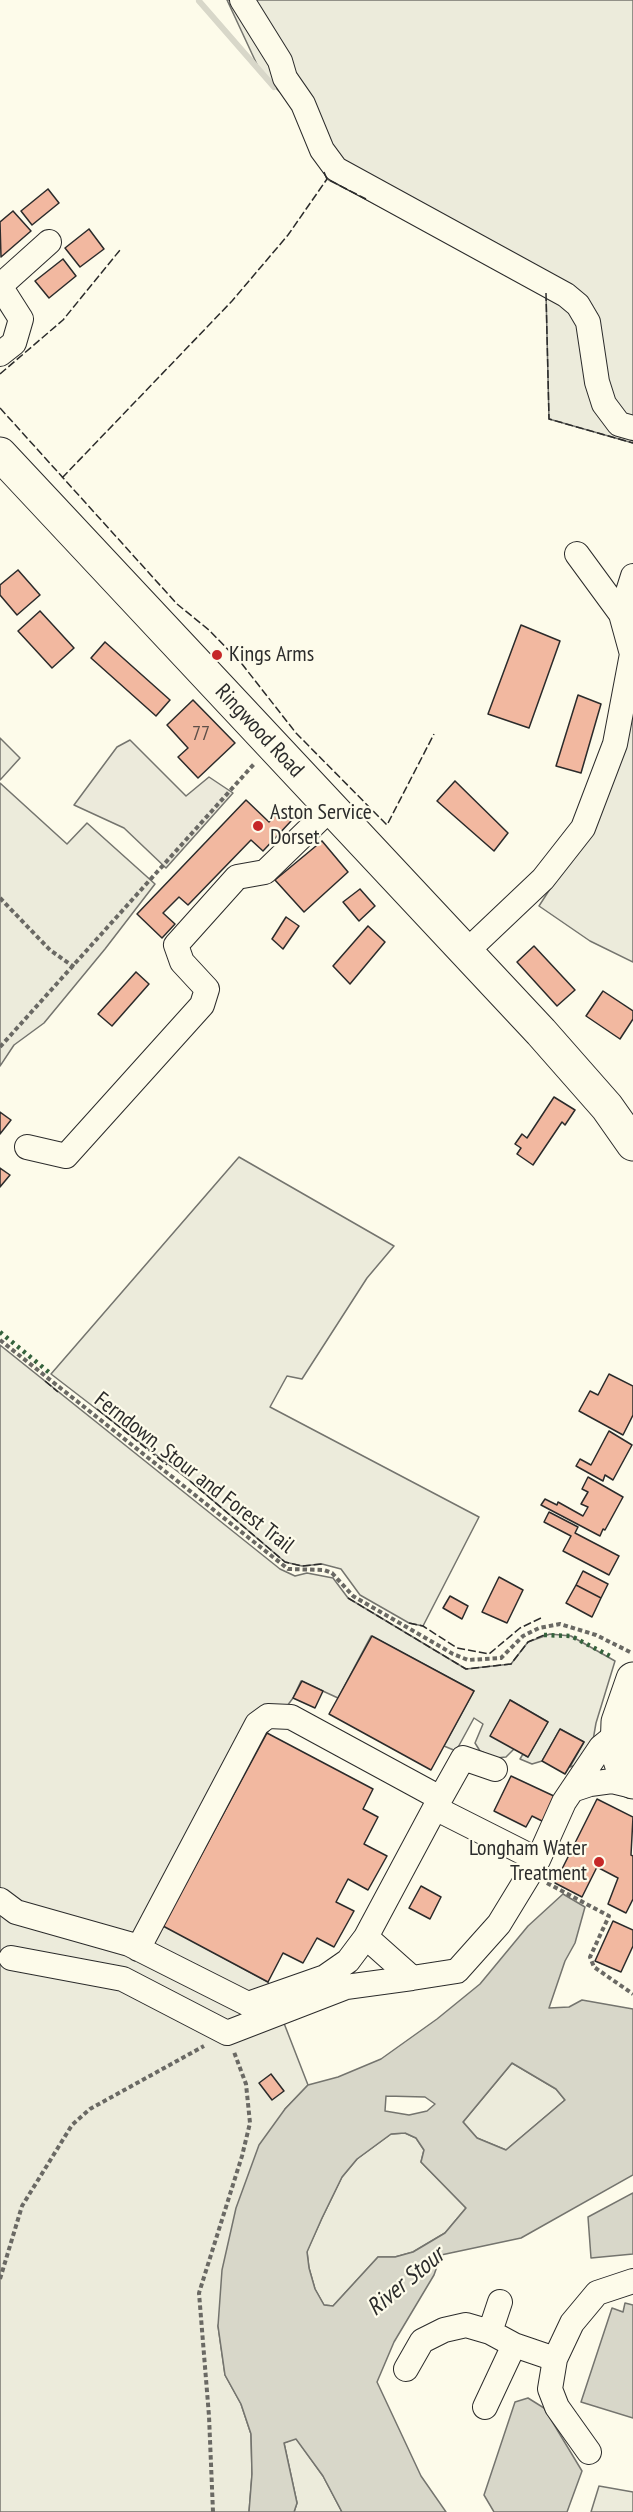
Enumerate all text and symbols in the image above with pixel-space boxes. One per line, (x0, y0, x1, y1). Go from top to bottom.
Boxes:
place label: Kings Arms (229, 642, 314, 668)
marker: Kings Arms (210, 648, 224, 662)
street label: Ringwood Road (209, 679, 309, 783)
house number: 77 (192, 722, 210, 746)
place label: Aston Service Dorset (270, 800, 372, 852)
marker: Aston Service Dorset (251, 819, 265, 833)
street label: Ferndown, Stour and Forest Trail (89, 1387, 299, 1559)
place label: Longham Water Treatment (469, 1836, 587, 1888)
marker: Longham Water Treatment (592, 1855, 606, 1869)
water label: River Stour (362, 2242, 450, 2322)

